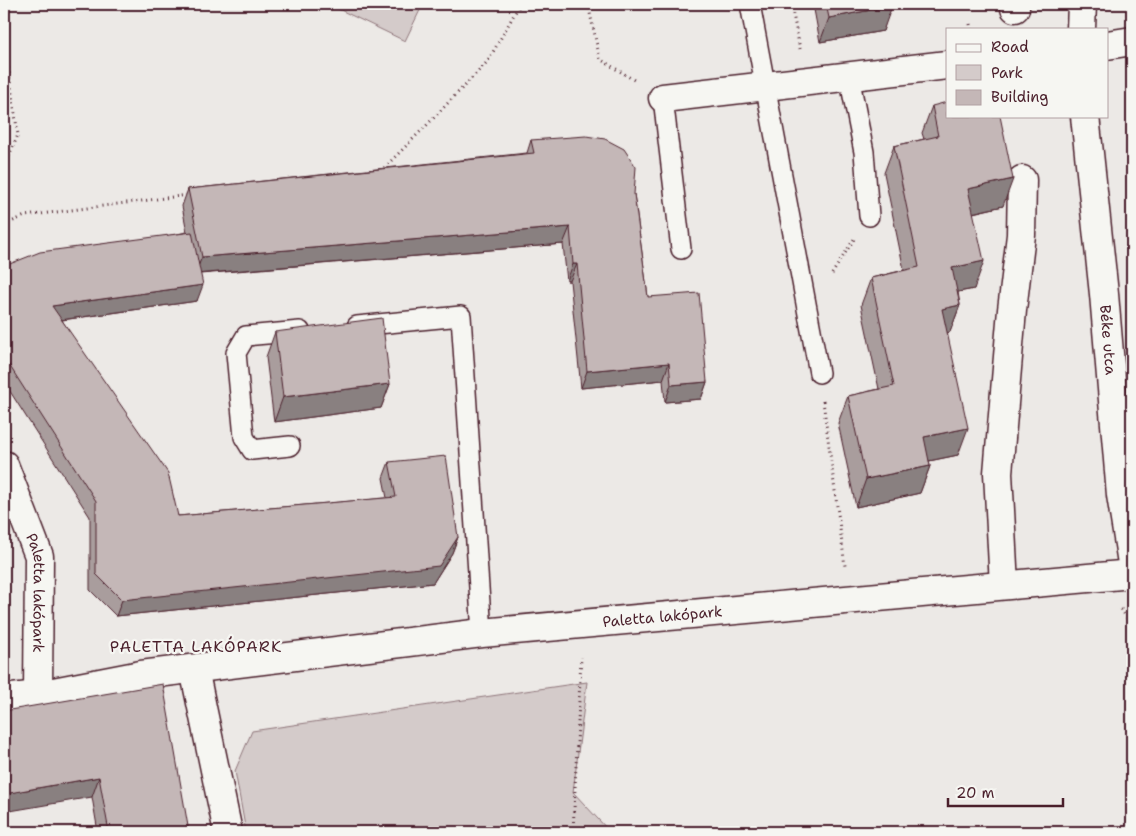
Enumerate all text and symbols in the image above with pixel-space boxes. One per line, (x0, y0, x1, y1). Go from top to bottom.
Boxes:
legend (946, 28, 1108, 118)
text: Road (991, 37, 1029, 57)
text: Park (991, 63, 1023, 83)
text: Building (991, 87, 1048, 107)
street label: Béke utca (1095, 304, 1121, 376)
street label: Paletta lakópark (21, 530, 49, 653)
street label: Paletta lakópark (602, 601, 723, 632)
district label: PALETTA LAKÓPARK (110, 636, 282, 657)
scale bar (948, 776, 1064, 808)
text: 20 m (956, 783, 995, 803)

